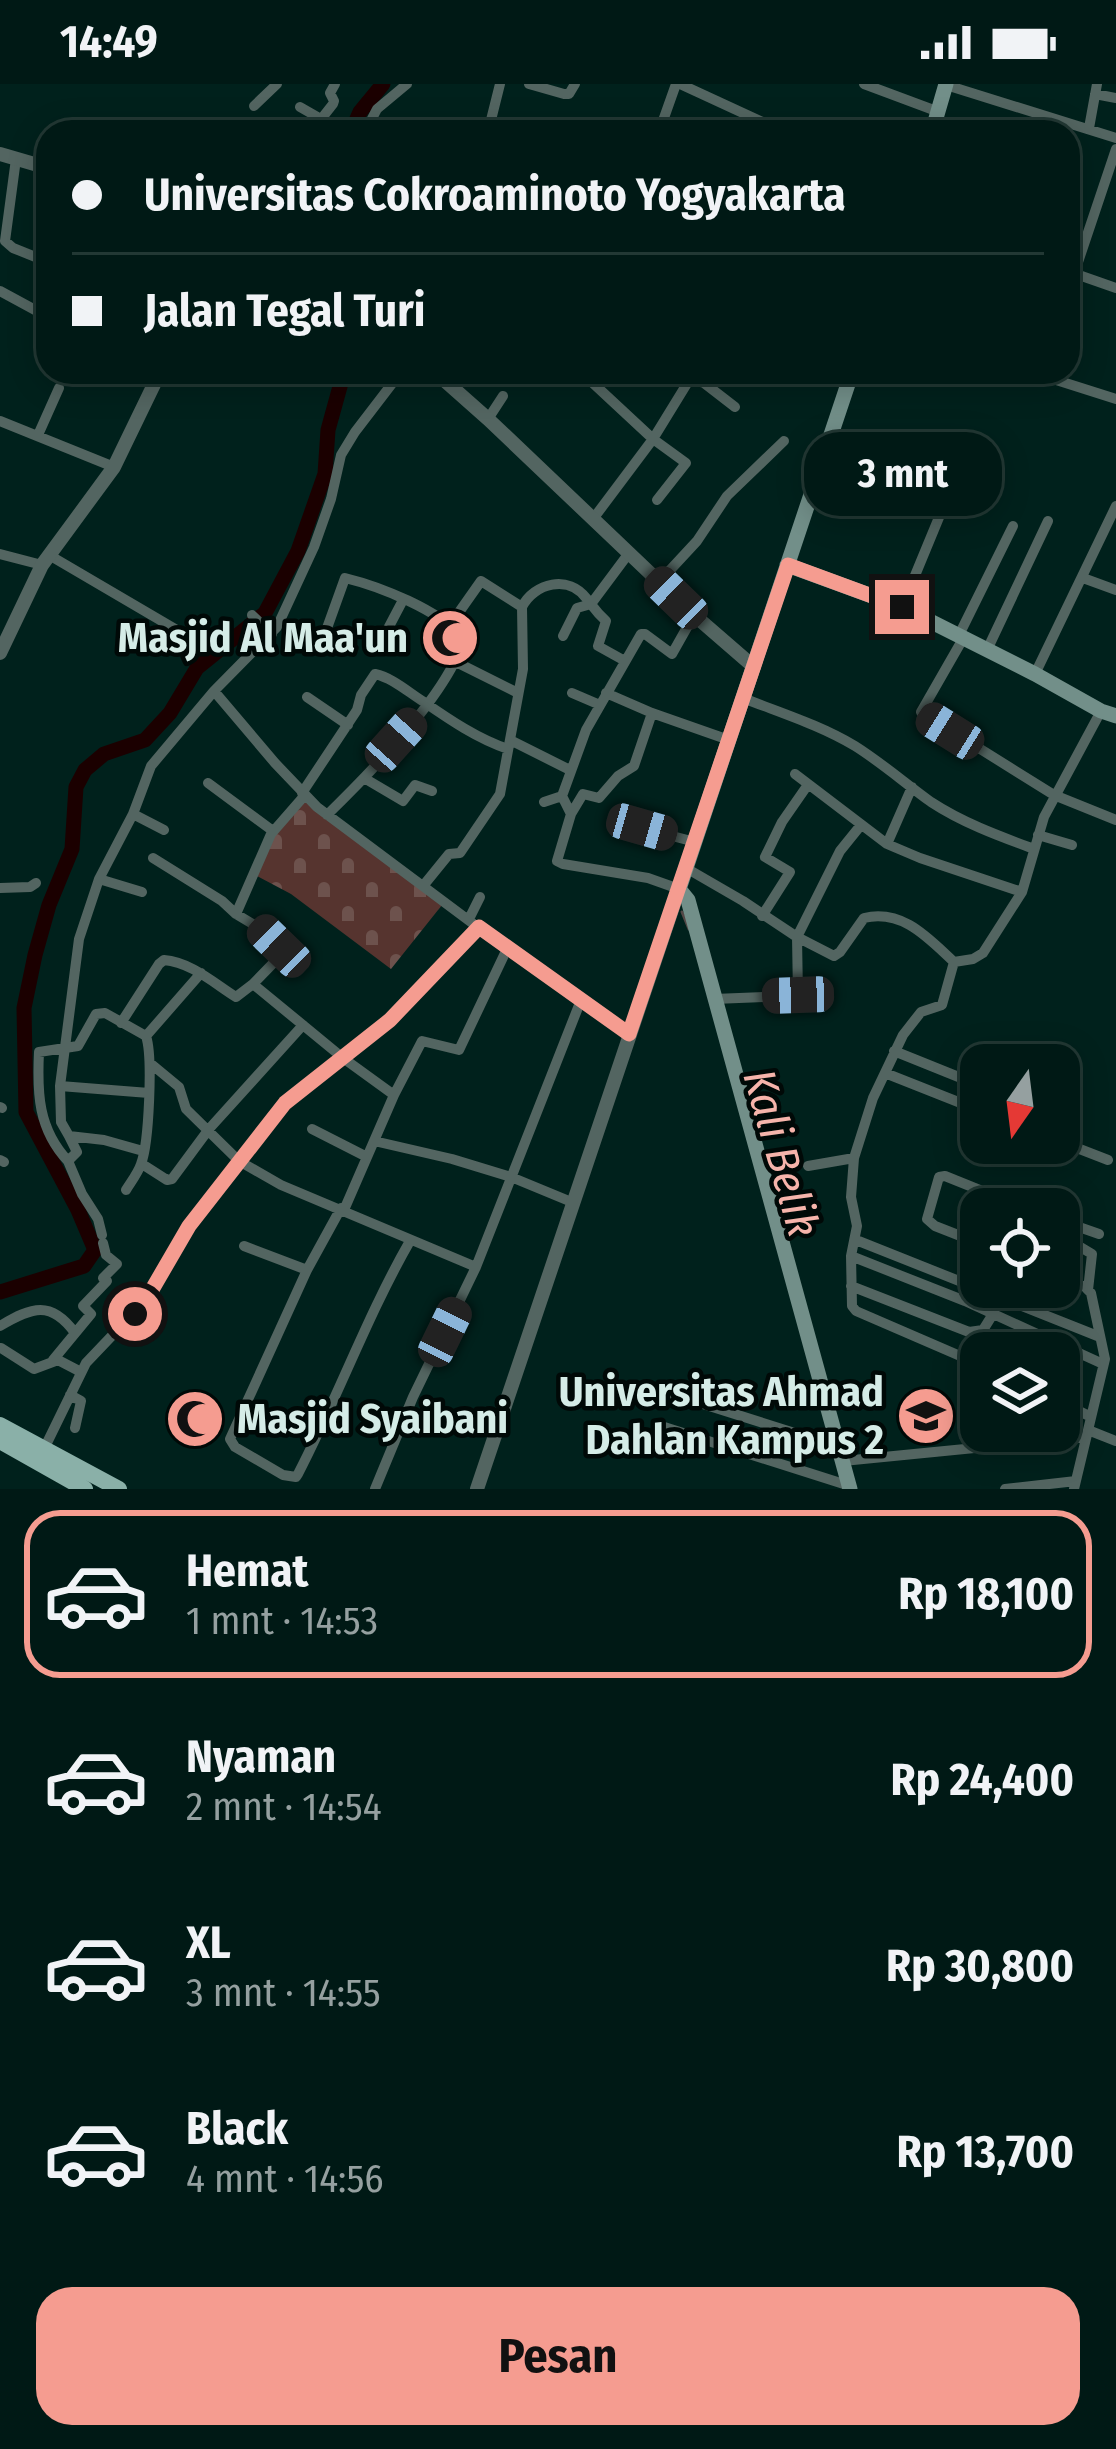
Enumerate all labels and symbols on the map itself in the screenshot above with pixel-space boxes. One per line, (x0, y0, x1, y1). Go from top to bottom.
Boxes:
callout: 3 mnt (803, 433, 1001, 517)
car (638, 560, 714, 636)
route end (875, 580, 929, 634)
mosque icon: Masjid Al Maa'un (419, 607, 481, 669)
place label: Masjid Al Maa'un (118, 613, 408, 663)
car (910, 697, 990, 765)
car (359, 701, 433, 779)
car (602, 800, 682, 854)
car (241, 908, 317, 984)
car (761, 976, 835, 1014)
north arrow (960, 1044, 1080, 1164)
water label: Kali Belik (731, 1063, 831, 1243)
route start (108, 1287, 162, 1341)
car (413, 1292, 477, 1372)
place label: Universitas Ahmad Dahlan Kampus 2 (559, 1367, 884, 1465)
school or university icon: Universitas Ahmad Dahlan Kampus 2 (895, 1385, 957, 1447)
mosque icon: Masjid Syaibani (164, 1388, 226, 1450)
place label: Masjid Syaibani (237, 1394, 508, 1444)

